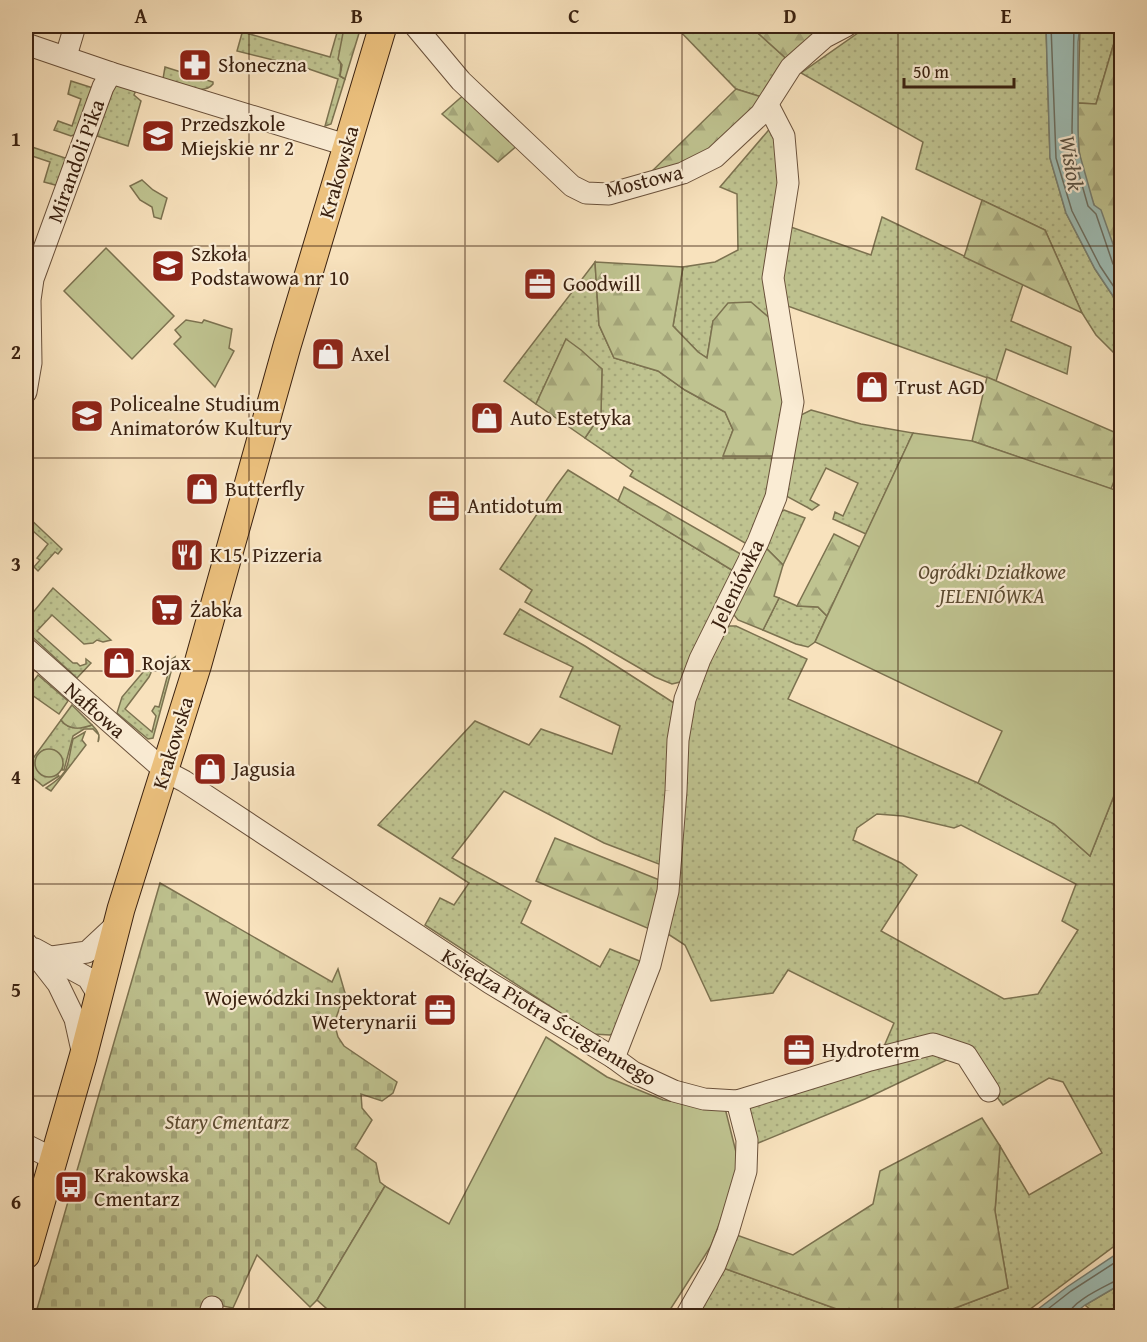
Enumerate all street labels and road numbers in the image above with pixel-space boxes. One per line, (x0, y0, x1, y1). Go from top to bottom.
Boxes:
street label: Mirandoli Pika (39, 95, 112, 227)
street label: Krakowska (310, 122, 367, 222)
street label: Mostowa (602, 156, 686, 205)
street label: Jeleniówka (700, 534, 772, 636)
street label: Naftowa (58, 674, 133, 745)
street label: Krakowska (144, 693, 201, 793)
street label: Księdza Piotra Ściegiennego (436, 940, 663, 1093)

